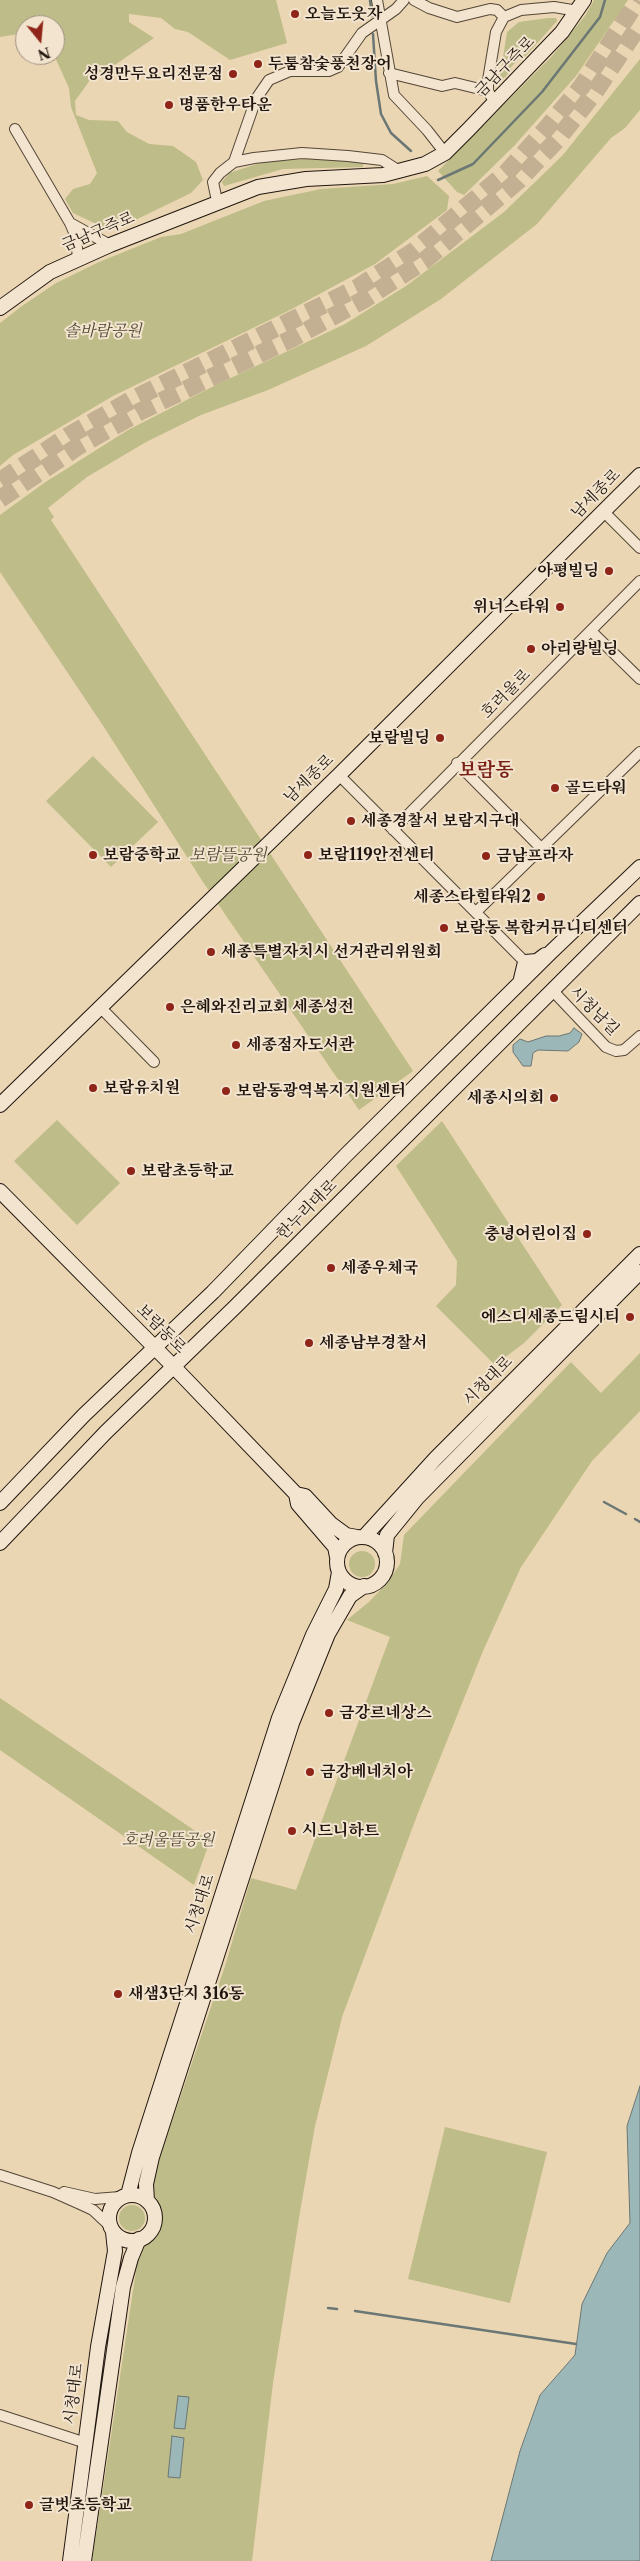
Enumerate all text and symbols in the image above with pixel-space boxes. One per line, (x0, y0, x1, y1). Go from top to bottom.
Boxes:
place label: 오늘도웃자 (305, 4, 382, 24)
marker: 오늘도웃자 (289, 8, 301, 20)
north arrow (15, 15, 65, 65)
street label: 금남구즉로 (471, 33, 539, 101)
text: N (36, 43, 53, 64)
place label: 두툼참숯풍천장어 (268, 54, 392, 74)
marker: 두툼참숯풍천장어 (252, 58, 264, 70)
place label: 성경만두요리전문점 (84, 64, 223, 84)
marker: 성경만두요리전문점 (227, 68, 239, 80)
place label: 명품한우타운 (179, 95, 272, 115)
marker: 명품한우타운 (163, 99, 175, 111)
street label: 금남구즉로 (59, 208, 137, 256)
park label: 솔바람공원 (64, 321, 142, 341)
street label: 남세종로 (567, 465, 625, 523)
place label: 아평빌딩 (537, 561, 599, 581)
marker: 아평빌딩 (603, 565, 615, 577)
place label: 위너스타워 (473, 597, 550, 617)
marker: 위너스타워 (554, 601, 566, 613)
place label: 아리랑빌딩 (541, 639, 618, 659)
marker: 아리랑빌딩 (525, 643, 537, 655)
street label: 호려울로 (477, 665, 535, 723)
place label: 보람빌딩 (368, 728, 430, 748)
marker: 보람빌딩 (434, 732, 446, 744)
street label: 남세종로 (280, 751, 338, 807)
district label: 보람동 (458, 760, 514, 782)
place label: 골드타워 (565, 778, 627, 798)
marker: 골드타워 (549, 782, 561, 794)
place label: 세종경찰서 보람지구대 (361, 811, 520, 831)
marker: 세종경찰서 보람지구대 (345, 815, 357, 827)
place label: 보람중학교 (103, 845, 180, 865)
park label: 보람뜰공원 (189, 845, 267, 865)
place label: 보람119안전센터 (318, 845, 435, 865)
place label: 금남프라자 (496, 846, 573, 866)
marker: 보람중학교 (87, 849, 99, 861)
marker: 보람119안전센터 (302, 849, 314, 861)
marker: 금남프라자 (480, 850, 492, 862)
place label: 세종스타힐타워2 (413, 887, 531, 907)
marker: 세종스타힐타워2 (535, 891, 547, 903)
place label: 보람동 복합커뮤니티센터 (454, 918, 628, 938)
marker: 보람동 복합커뮤니티센터 (438, 922, 450, 934)
place label: 세종특별자치시 선거관리위원회 (221, 942, 441, 962)
marker: 세종특별자치시 선거관리위원회 (205, 946, 217, 958)
street label: 시청남길 (565, 982, 623, 1040)
place label: 은혜와진리교회 세종성전 (180, 997, 354, 1017)
marker: 은혜와진리교회 세종성전 (164, 1001, 176, 1013)
place label: 세종점자도서관 (246, 1035, 354, 1055)
marker: 세종점자도서관 (230, 1039, 242, 1051)
place label: 보람유치원 (103, 1078, 180, 1098)
place label: 보람동광역복지지원센터 (236, 1081, 406, 1101)
marker: 보람유치원 (87, 1082, 99, 1094)
marker: 보람동광역복지지원센터 (220, 1085, 232, 1097)
place label: 세종시의회 (467, 1088, 544, 1108)
marker: 세종시의회 (548, 1092, 560, 1104)
place label: 보람초등학교 (141, 1161, 234, 1181)
marker: 보람초등학교 (125, 1165, 137, 1177)
street label: 한누리대로 (273, 1176, 341, 1244)
place label: 충녕어린이집 (484, 1224, 577, 1244)
marker: 충녕어린이집 (581, 1228, 593, 1240)
place label: 세종우체국 (341, 1258, 418, 1278)
marker: 세종우체국 (325, 1262, 337, 1274)
street label: 보람동로 (132, 1300, 190, 1358)
place label: 에스디세종드림시티 (481, 1307, 620, 1327)
marker: 에스디세종드림시티 (624, 1311, 636, 1323)
place label: 세종남부경찰서 (319, 1333, 427, 1353)
marker: 세종남부경찰서 (303, 1337, 315, 1349)
street label: 시청대로 (459, 1352, 517, 1410)
place label: 금강르네상스 (339, 1703, 432, 1723)
marker: 금강르네상스 (323, 1707, 335, 1719)
place label: 금강베네치아 (320, 1762, 413, 1782)
marker: 금강베네치아 (304, 1766, 316, 1778)
place label: 시드니하트 (302, 1821, 379, 1841)
marker: 시드니하트 (286, 1825, 298, 1837)
park label: 호려울뜰공원 (122, 1830, 214, 1850)
street label: 시청대로 (181, 1872, 219, 1936)
place label: 새샘3단지 316동 (128, 1984, 244, 2004)
marker: 새샘3단지 316동 (112, 1988, 124, 2000)
street label: 시청대로 (61, 2362, 87, 2426)
place label: 글벗초등학교 (39, 2495, 132, 2515)
marker: 글벗초등학교 (23, 2499, 35, 2511)

